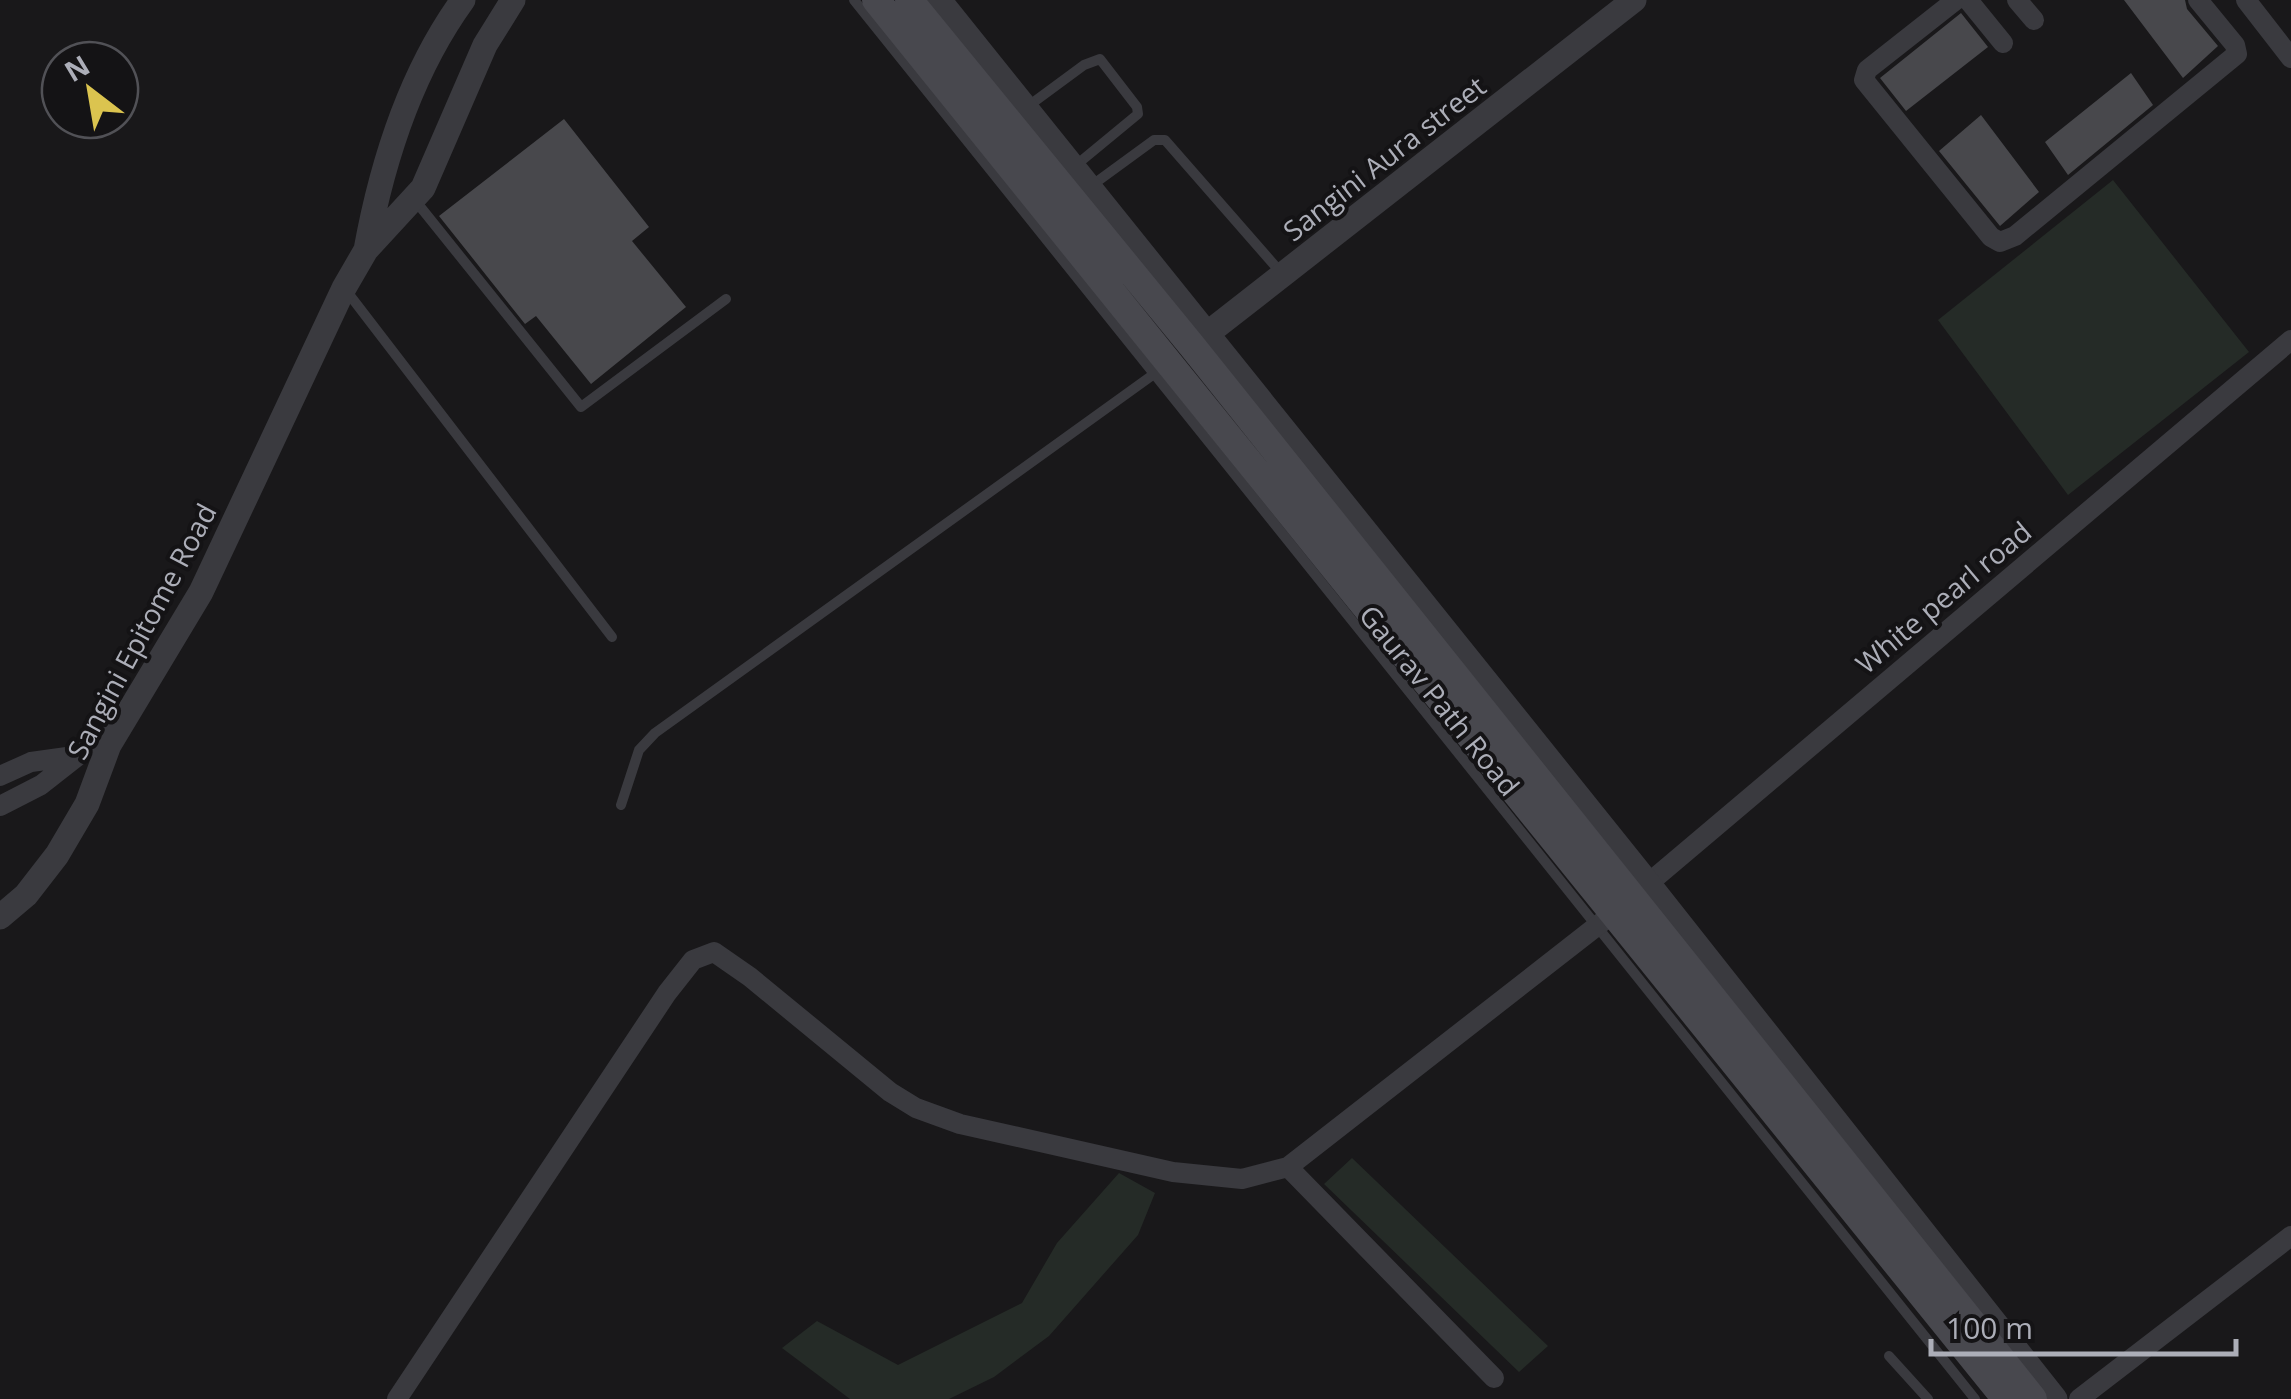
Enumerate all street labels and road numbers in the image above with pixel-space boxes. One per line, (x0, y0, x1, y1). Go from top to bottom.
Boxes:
street label: Sangini Aura street (1275, 67, 1493, 249)
street label: Sangini Epitome Road (58, 497, 224, 765)
street label: White pearl road (1847, 512, 2039, 682)
street label: Gaurav Path Road (1351, 597, 1529, 803)

